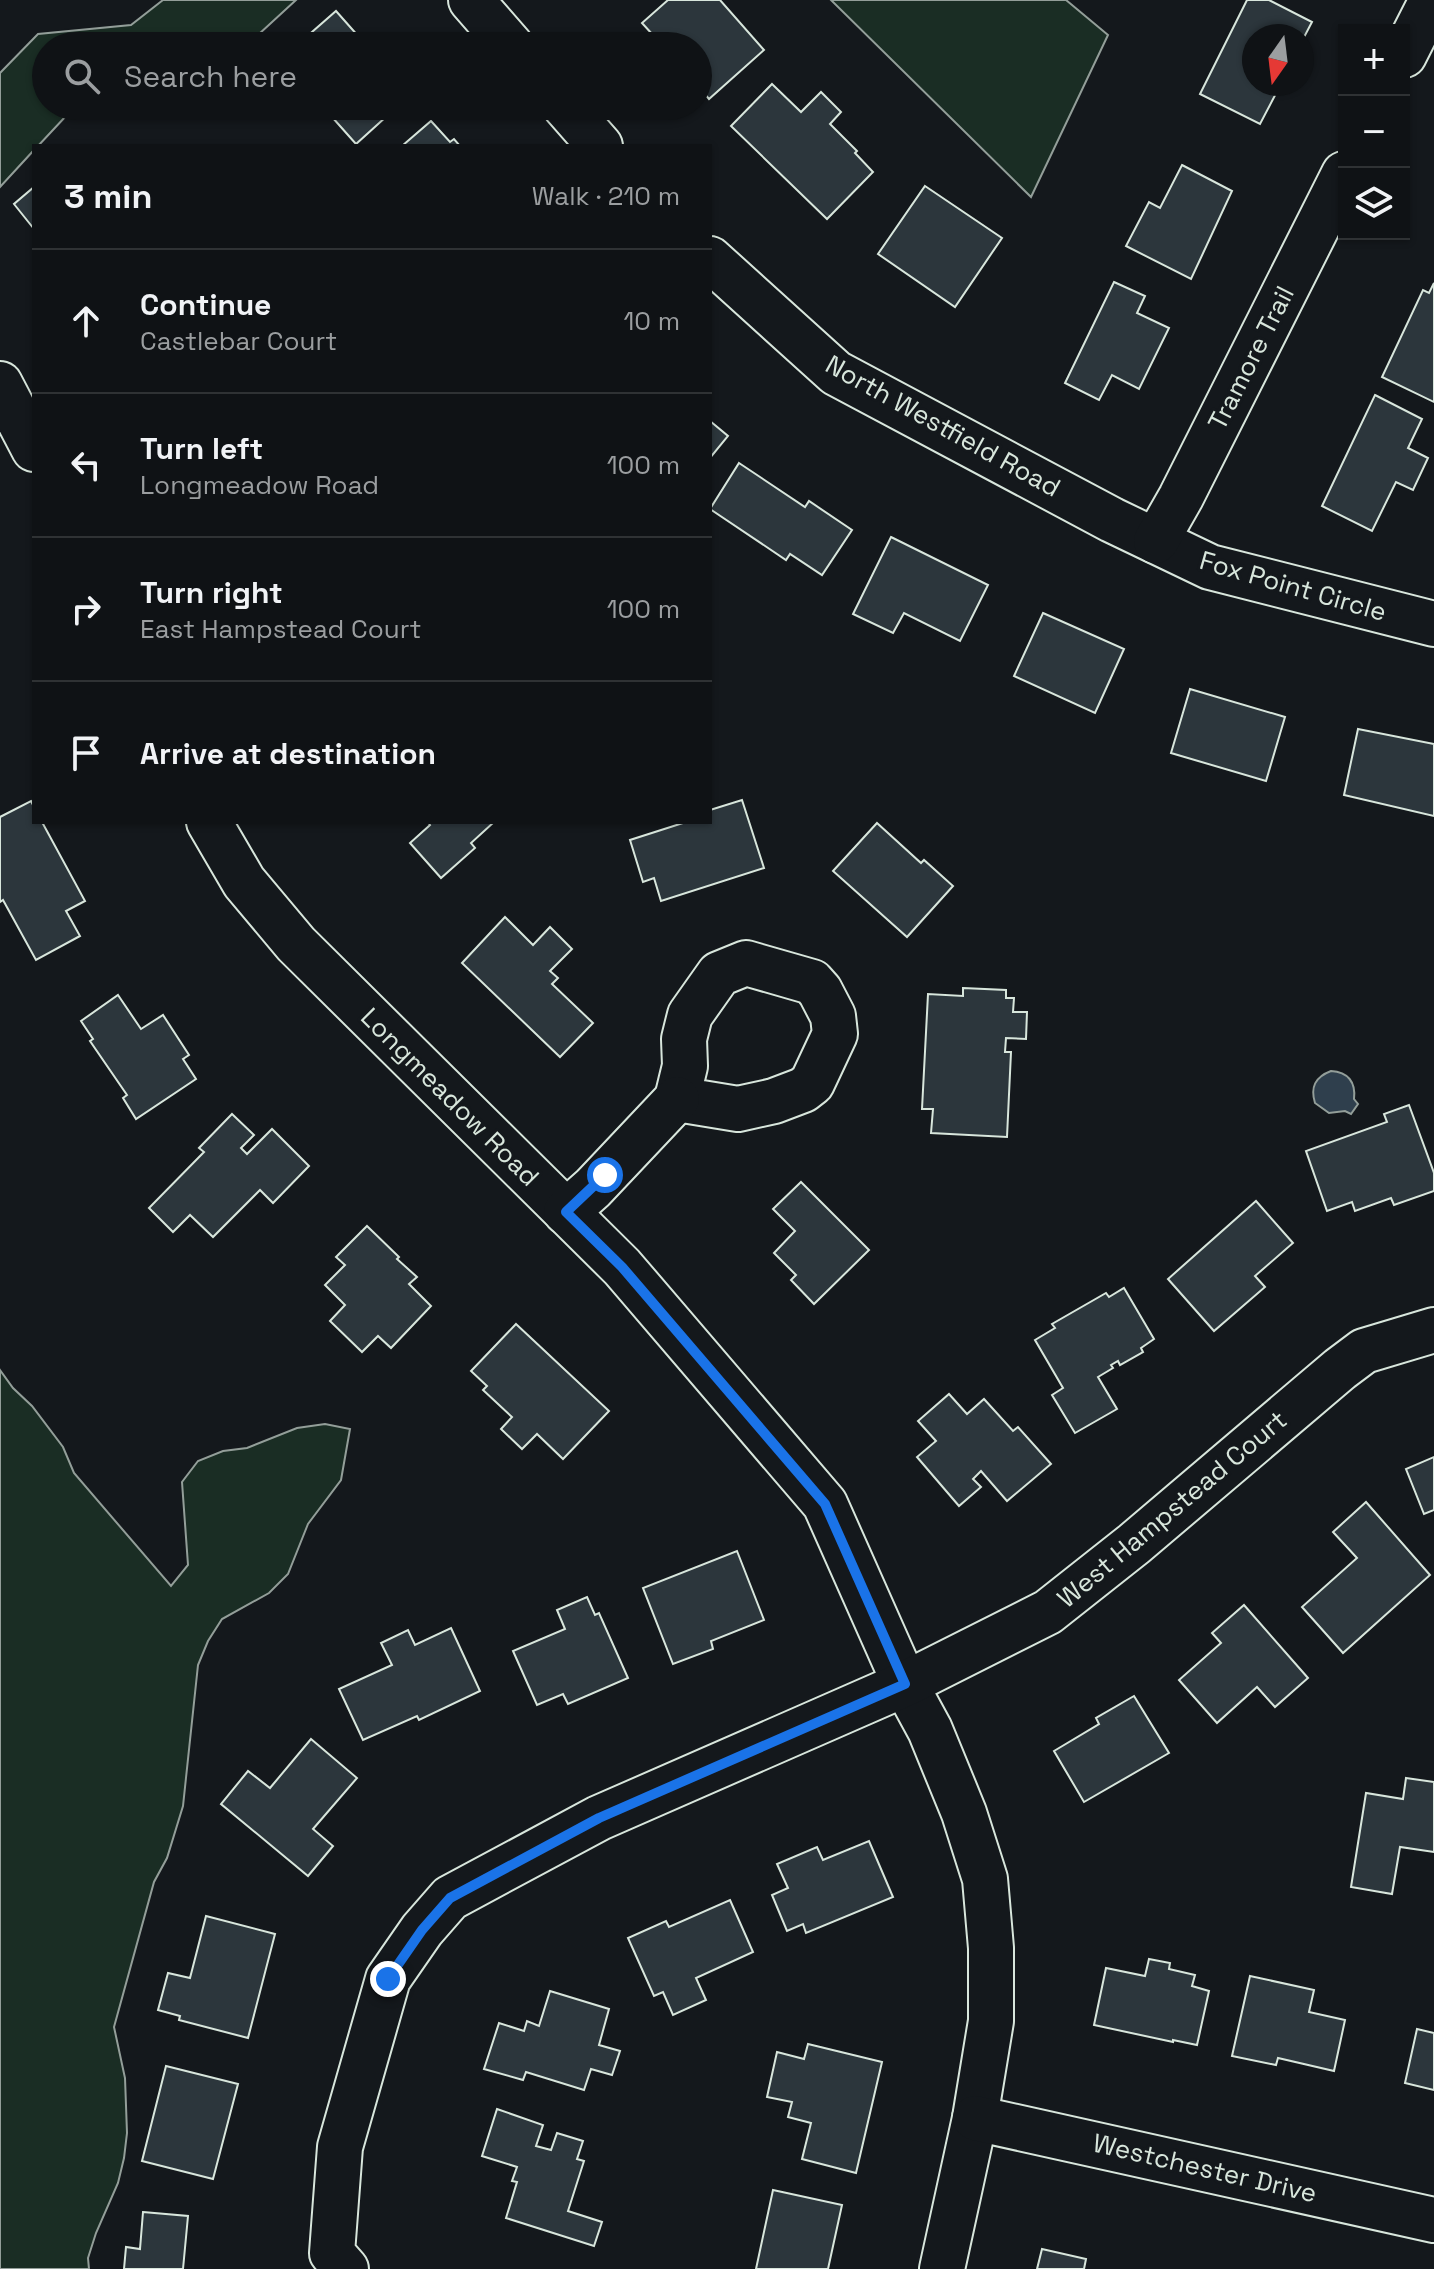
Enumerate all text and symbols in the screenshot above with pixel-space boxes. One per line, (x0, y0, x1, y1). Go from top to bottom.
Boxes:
north arrow (1242, 24, 1314, 96)
map controls (1338, 24, 1410, 240)
button: + (1338, 24, 1410, 96)
search box (32, 32, 712, 120)
icon: search (60, 54, 104, 98)
text: Search here (124, 57, 297, 96)
button: − (1338, 96, 1410, 168)
button: layers (1338, 168, 1410, 240)
text: 3 min (64, 175, 152, 218)
text: Walk · 210 m (532, 179, 680, 213)
street label: Tramore Trail (1200, 280, 1302, 436)
text: Continue (140, 285, 271, 324)
icon: ahead (64, 299, 108, 343)
text: 10 m (623, 304, 680, 338)
text: Castlebar Court (140, 324, 337, 358)
street label: North Westfield Road (820, 347, 1066, 505)
text: Turn left (140, 429, 263, 468)
icon: left (64, 443, 108, 487)
text: 100 m (607, 448, 680, 482)
text: Longmeadow Road (140, 468, 379, 502)
street label: Fox Point Circle (1196, 543, 1390, 629)
text: Turn right (140, 573, 283, 612)
icon: right (64, 587, 108, 631)
text: 100 m (607, 592, 680, 626)
text: East Hampstead Court (140, 612, 421, 646)
icon: arrive (64, 731, 108, 775)
text: Arrive at destination (140, 734, 436, 773)
street label: Longmeadow Road (353, 1000, 547, 1194)
route start (587, 1157, 623, 1193)
street label: West Hampstead Court (1050, 1403, 1294, 1615)
route end (370, 1961, 406, 1997)
street label: Westchester Drive (1090, 2126, 1320, 2210)

